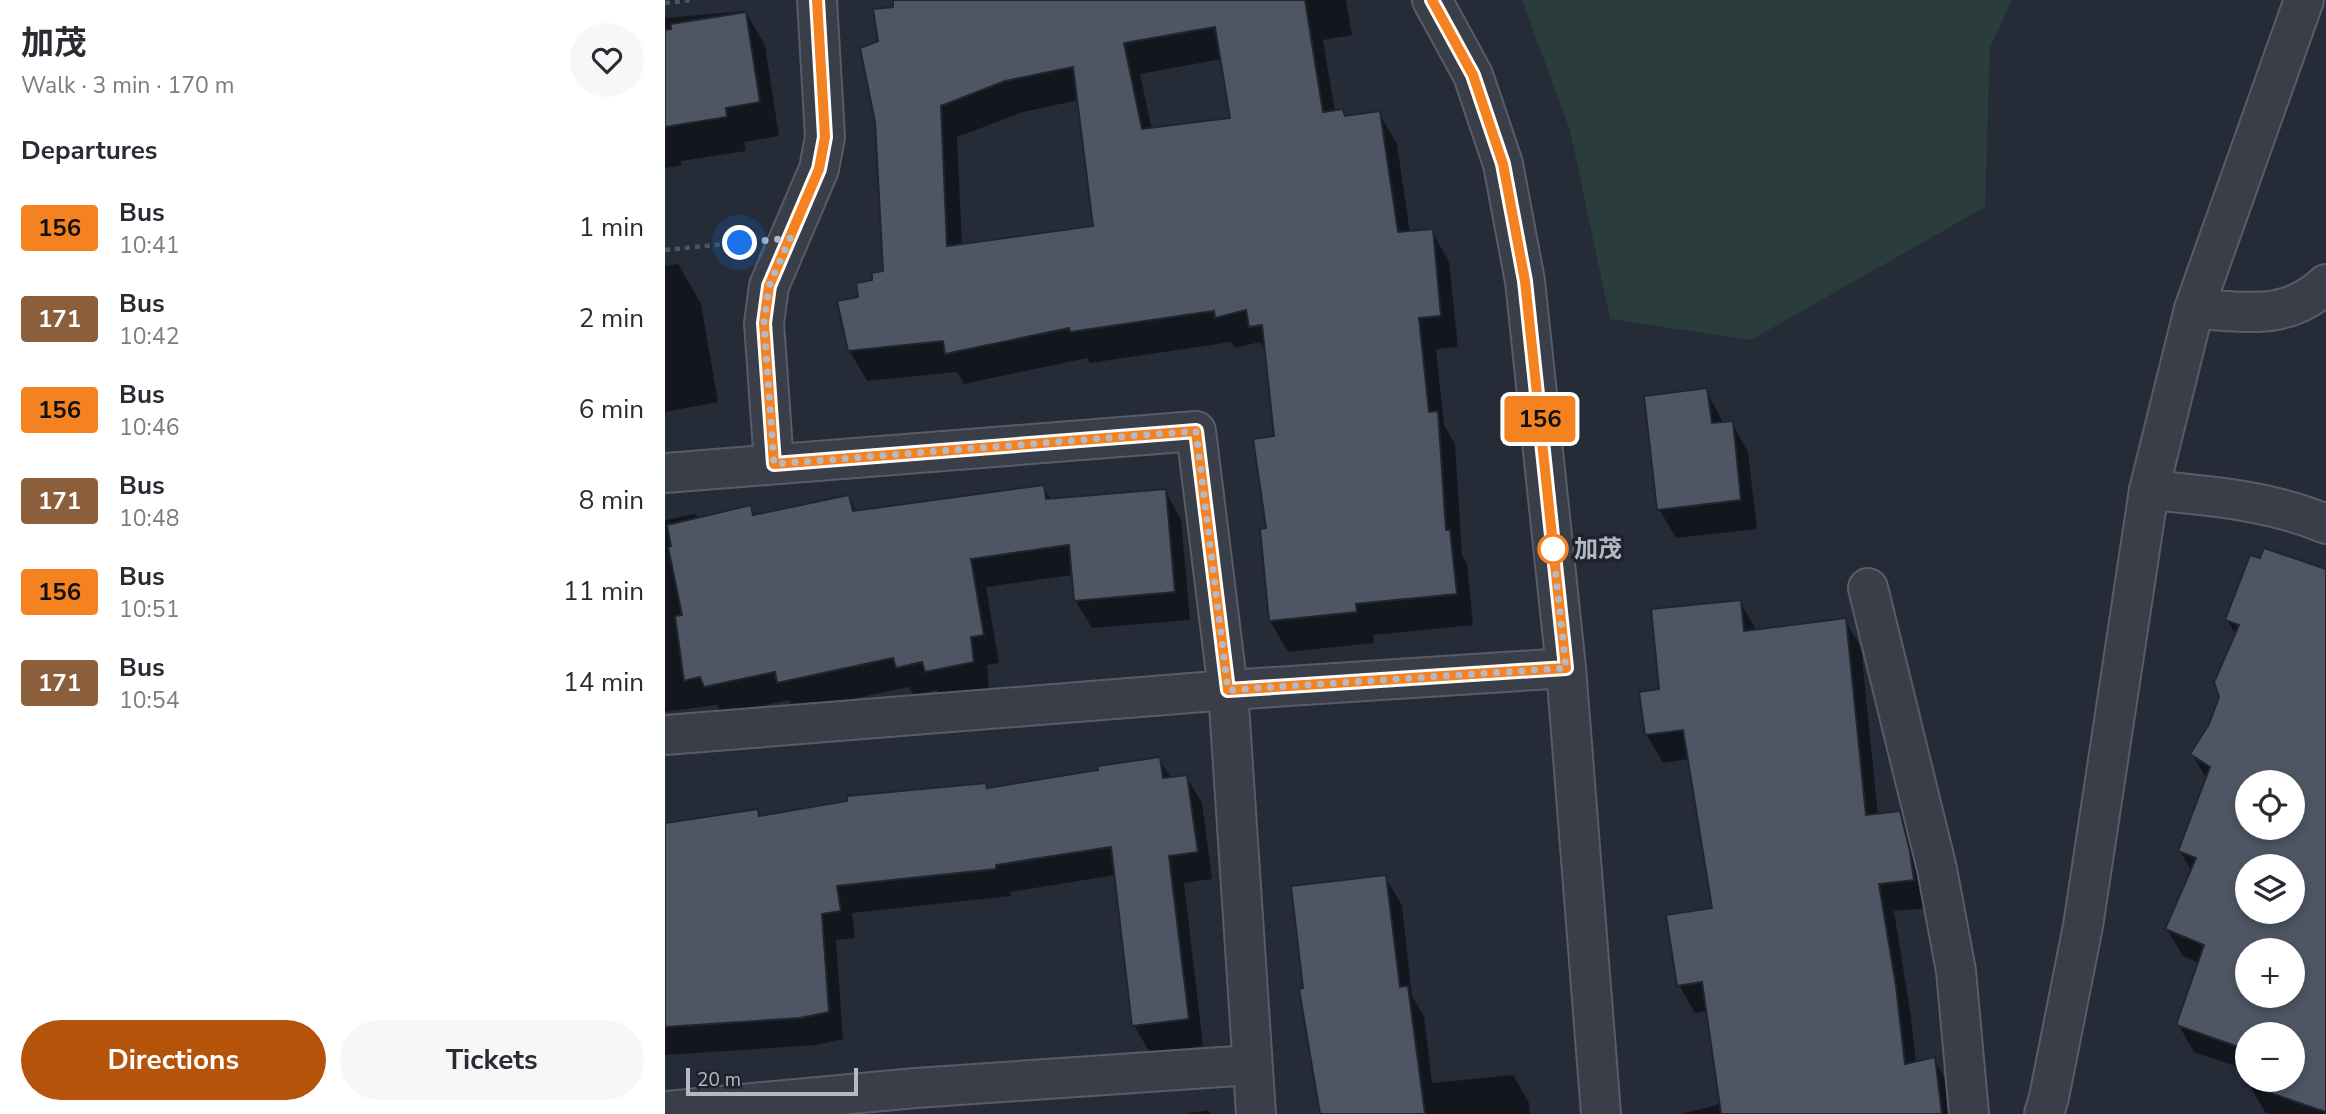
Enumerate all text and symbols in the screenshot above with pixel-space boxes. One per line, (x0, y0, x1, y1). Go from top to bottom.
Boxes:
text: 加茂 (21, 21, 87, 66)
button: heart (570, 23, 644, 97)
text: Walk · 3 min · 170 m (21, 70, 234, 101)
text: Departures (21, 133, 157, 168)
text: Bus (119, 195, 165, 230)
text: 1 min (579, 210, 644, 245)
text: 156 (38, 212, 81, 244)
your location (722, 225, 757, 260)
text: 10:41 (119, 230, 179, 261)
text: Bus (119, 286, 165, 321)
text: 2 min (579, 301, 644, 336)
text: 171 (38, 303, 81, 335)
text: 10:42 (119, 321, 179, 352)
text: Bus (119, 377, 165, 412)
text: 6 min (579, 392, 644, 427)
text: 156 (38, 394, 81, 426)
line badge: 156 (1500, 396, 1580, 442)
text: 156 (1518, 403, 1562, 435)
text: 10:46 (119, 412, 179, 443)
text: Bus (119, 468, 165, 503)
text: 8 min (579, 483, 644, 518)
text: 171 (38, 485, 81, 517)
text: 10:48 (119, 503, 179, 534)
place label: 加茂 (1574, 533, 1622, 565)
marker: 加茂 (1538, 534, 1568, 564)
text: Bus (119, 559, 165, 594)
text: 11 min (563, 574, 644, 609)
text: 156 (38, 576, 81, 608)
text: 10:51 (119, 594, 179, 625)
text: Bus (119, 650, 165, 685)
text: 14 min (563, 665, 644, 700)
text: 171 (38, 667, 81, 699)
text: 10:54 (119, 685, 179, 716)
map controls (2235, 770, 2305, 1092)
button: locate (2235, 770, 2305, 840)
button: layers (2235, 854, 2305, 924)
button: + (2235, 938, 2305, 1008)
button: Directions (21, 1020, 326, 1100)
button: Tickets (340, 1020, 644, 1100)
button: − (2235, 1022, 2305, 1092)
scale bar (686, 1065, 857, 1097)
text: 20 m (697, 1067, 741, 1093)

